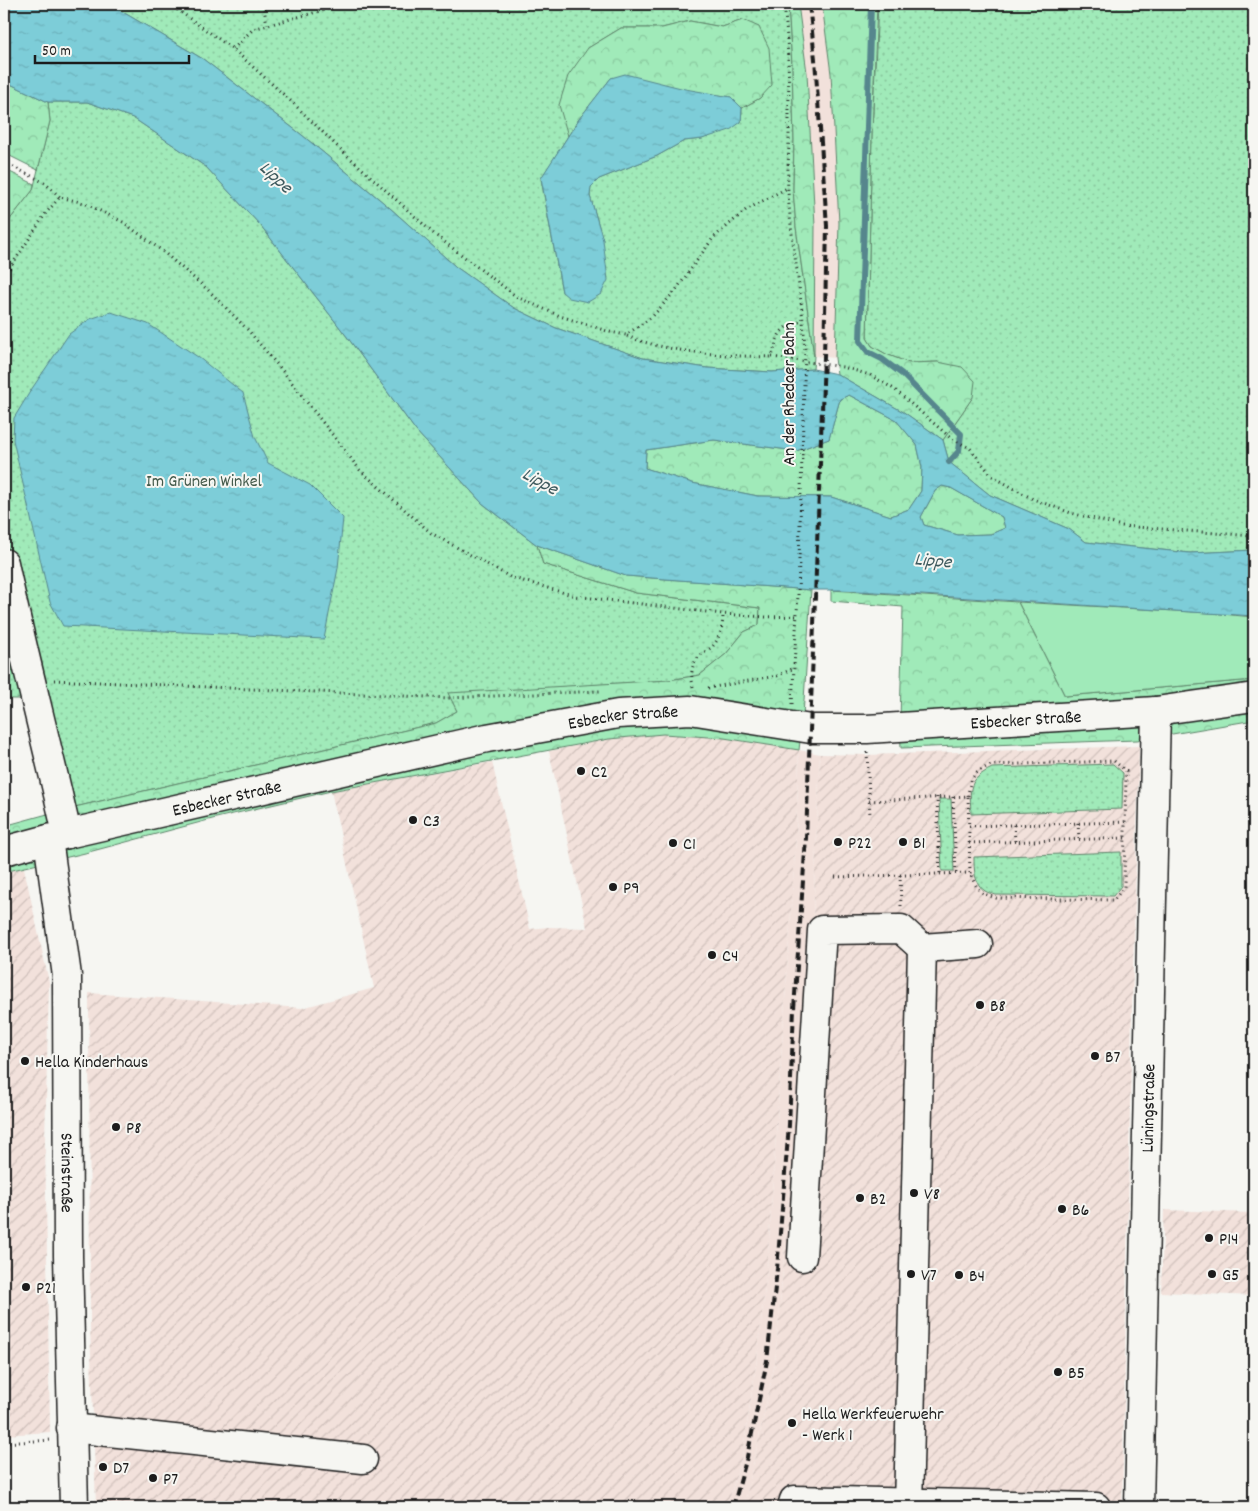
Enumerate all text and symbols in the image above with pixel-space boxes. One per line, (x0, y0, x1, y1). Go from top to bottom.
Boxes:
scale bar (35, 32, 189, 64)
text: 50 m (42, 41, 71, 63)
water label: Lippe (252, 156, 299, 202)
street label: An der Rhedaer Bahn (778, 322, 803, 466)
water label: Lippe (517, 462, 564, 505)
park label: Im Grünen Winkel (146, 470, 263, 495)
water label: Lippe (913, 547, 954, 578)
street label: Esbecker Straße (566, 701, 679, 738)
street label: Esbecker Straße (970, 706, 1082, 738)
place label: C2 (591, 761, 608, 786)
marker: C2 (575, 765, 587, 777)
street label: Esbecker Straße (170, 775, 284, 825)
place label: C3 (423, 810, 440, 835)
marker: C3 (407, 814, 419, 826)
place label: P22 (848, 832, 872, 857)
place label: B1 (913, 832, 925, 857)
place label: C1 (683, 833, 696, 858)
marker: P22 (832, 836, 844, 848)
marker: B1 (897, 836, 909, 848)
marker: C1 (667, 837, 679, 849)
place label: P9 (623, 877, 639, 902)
marker: P9 (607, 881, 619, 893)
place label: C4 (722, 945, 738, 970)
marker: C4 (706, 949, 718, 961)
place label: B8 (990, 995, 1006, 1020)
marker: B8 (974, 999, 986, 1011)
place label: B7 (1105, 1046, 1121, 1071)
marker: B7 (1089, 1050, 1101, 1062)
place label: Hella Kinderhaus (35, 1051, 148, 1076)
marker: Hella Kinderhaus (19, 1055, 31, 1067)
street label: Lüningstraße (1137, 1063, 1163, 1153)
place label: P8 (126, 1117, 141, 1142)
marker: P8 (110, 1121, 122, 1133)
street label: Steinstraße (53, 1133, 78, 1213)
place label: V8 (924, 1183, 940, 1208)
marker: V8 (908, 1187, 920, 1199)
place label: B2 (870, 1188, 886, 1213)
marker: B2 (854, 1192, 866, 1204)
place label: B6 (1072, 1199, 1089, 1224)
marker: B6 (1056, 1203, 1068, 1215)
place label: P14 (1219, 1228, 1239, 1253)
marker: P14 (1203, 1232, 1215, 1244)
place label: V7 (921, 1264, 937, 1289)
place label: G5 (1222, 1264, 1239, 1289)
place label: B4 (969, 1265, 985, 1290)
marker: V7 (905, 1268, 917, 1280)
marker: G5 (1206, 1268, 1218, 1280)
marker: B4 (953, 1269, 965, 1281)
place label: P21 (36, 1277, 56, 1302)
marker: P21 (20, 1281, 32, 1293)
place label: B5 (1068, 1362, 1085, 1387)
marker: B5 (1052, 1366, 1064, 1378)
place label: Hella Werkfeuerwehr - Werk 1 (802, 1403, 944, 1449)
marker: Hella Werkfeuerwehr - Werk 1 (786, 1417, 798, 1429)
place label: D7 (113, 1457, 129, 1482)
marker: D7 (97, 1461, 109, 1473)
place label: P7 (163, 1468, 178, 1493)
marker: P7 (147, 1472, 159, 1484)

